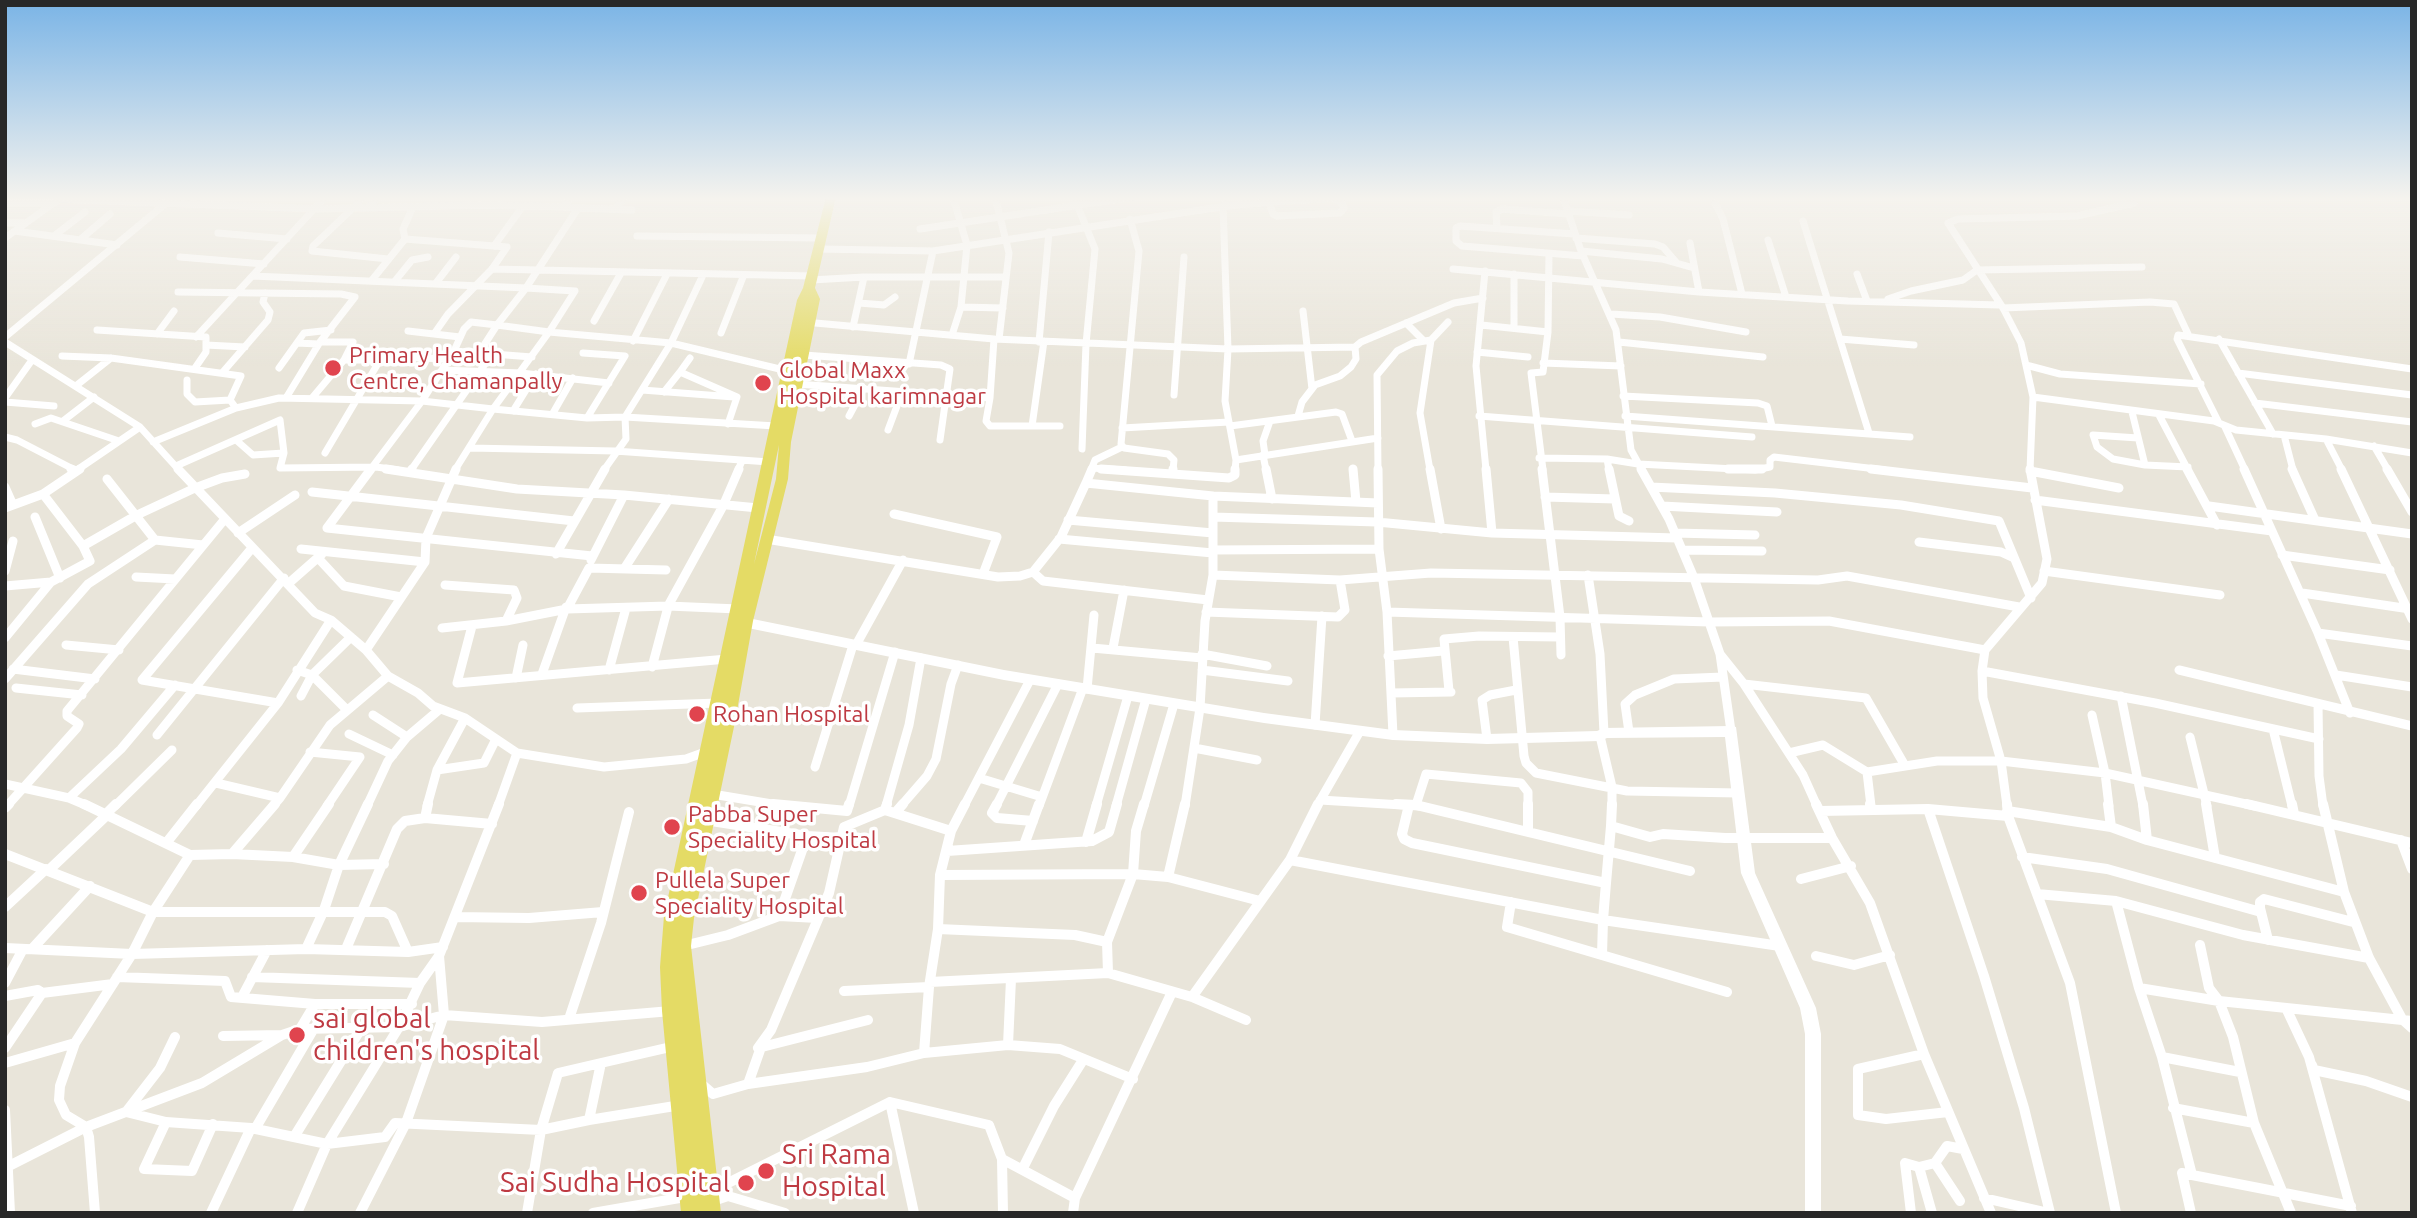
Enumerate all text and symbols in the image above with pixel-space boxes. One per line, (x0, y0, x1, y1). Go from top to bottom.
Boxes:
place label: Primary Health Centre, Chamanpally (349, 341, 563, 395)
place label: Global Maxx Hospital karimnagar (779, 356, 986, 410)
marker: Primary Health Centre, Chamanpally (323, 358, 343, 378)
marker: Global Maxx Hospital karimnagar (753, 373, 773, 393)
place label: Rohan Hospital (713, 700, 869, 728)
marker: Rohan Hospital (687, 704, 707, 724)
place label: Pabba Super Speciality Hospital (688, 800, 877, 854)
marker: Pabba Super Speciality Hospital (662, 817, 682, 837)
place label: Pullela Super Speciality Hospital (655, 866, 844, 920)
marker: Pullela Super Speciality Hospital (629, 883, 649, 903)
place label: sai global children's hospital (313, 1002, 540, 1068)
marker: sai global children's hospital (287, 1025, 307, 1045)
place label: Sri Rama Hospital (782, 1138, 891, 1204)
marker: Sri Rama Hospital (756, 1161, 776, 1181)
place label: Sai Sudha Hospital (500, 1166, 730, 1200)
marker: Sai Sudha Hospital (736, 1173, 756, 1193)

